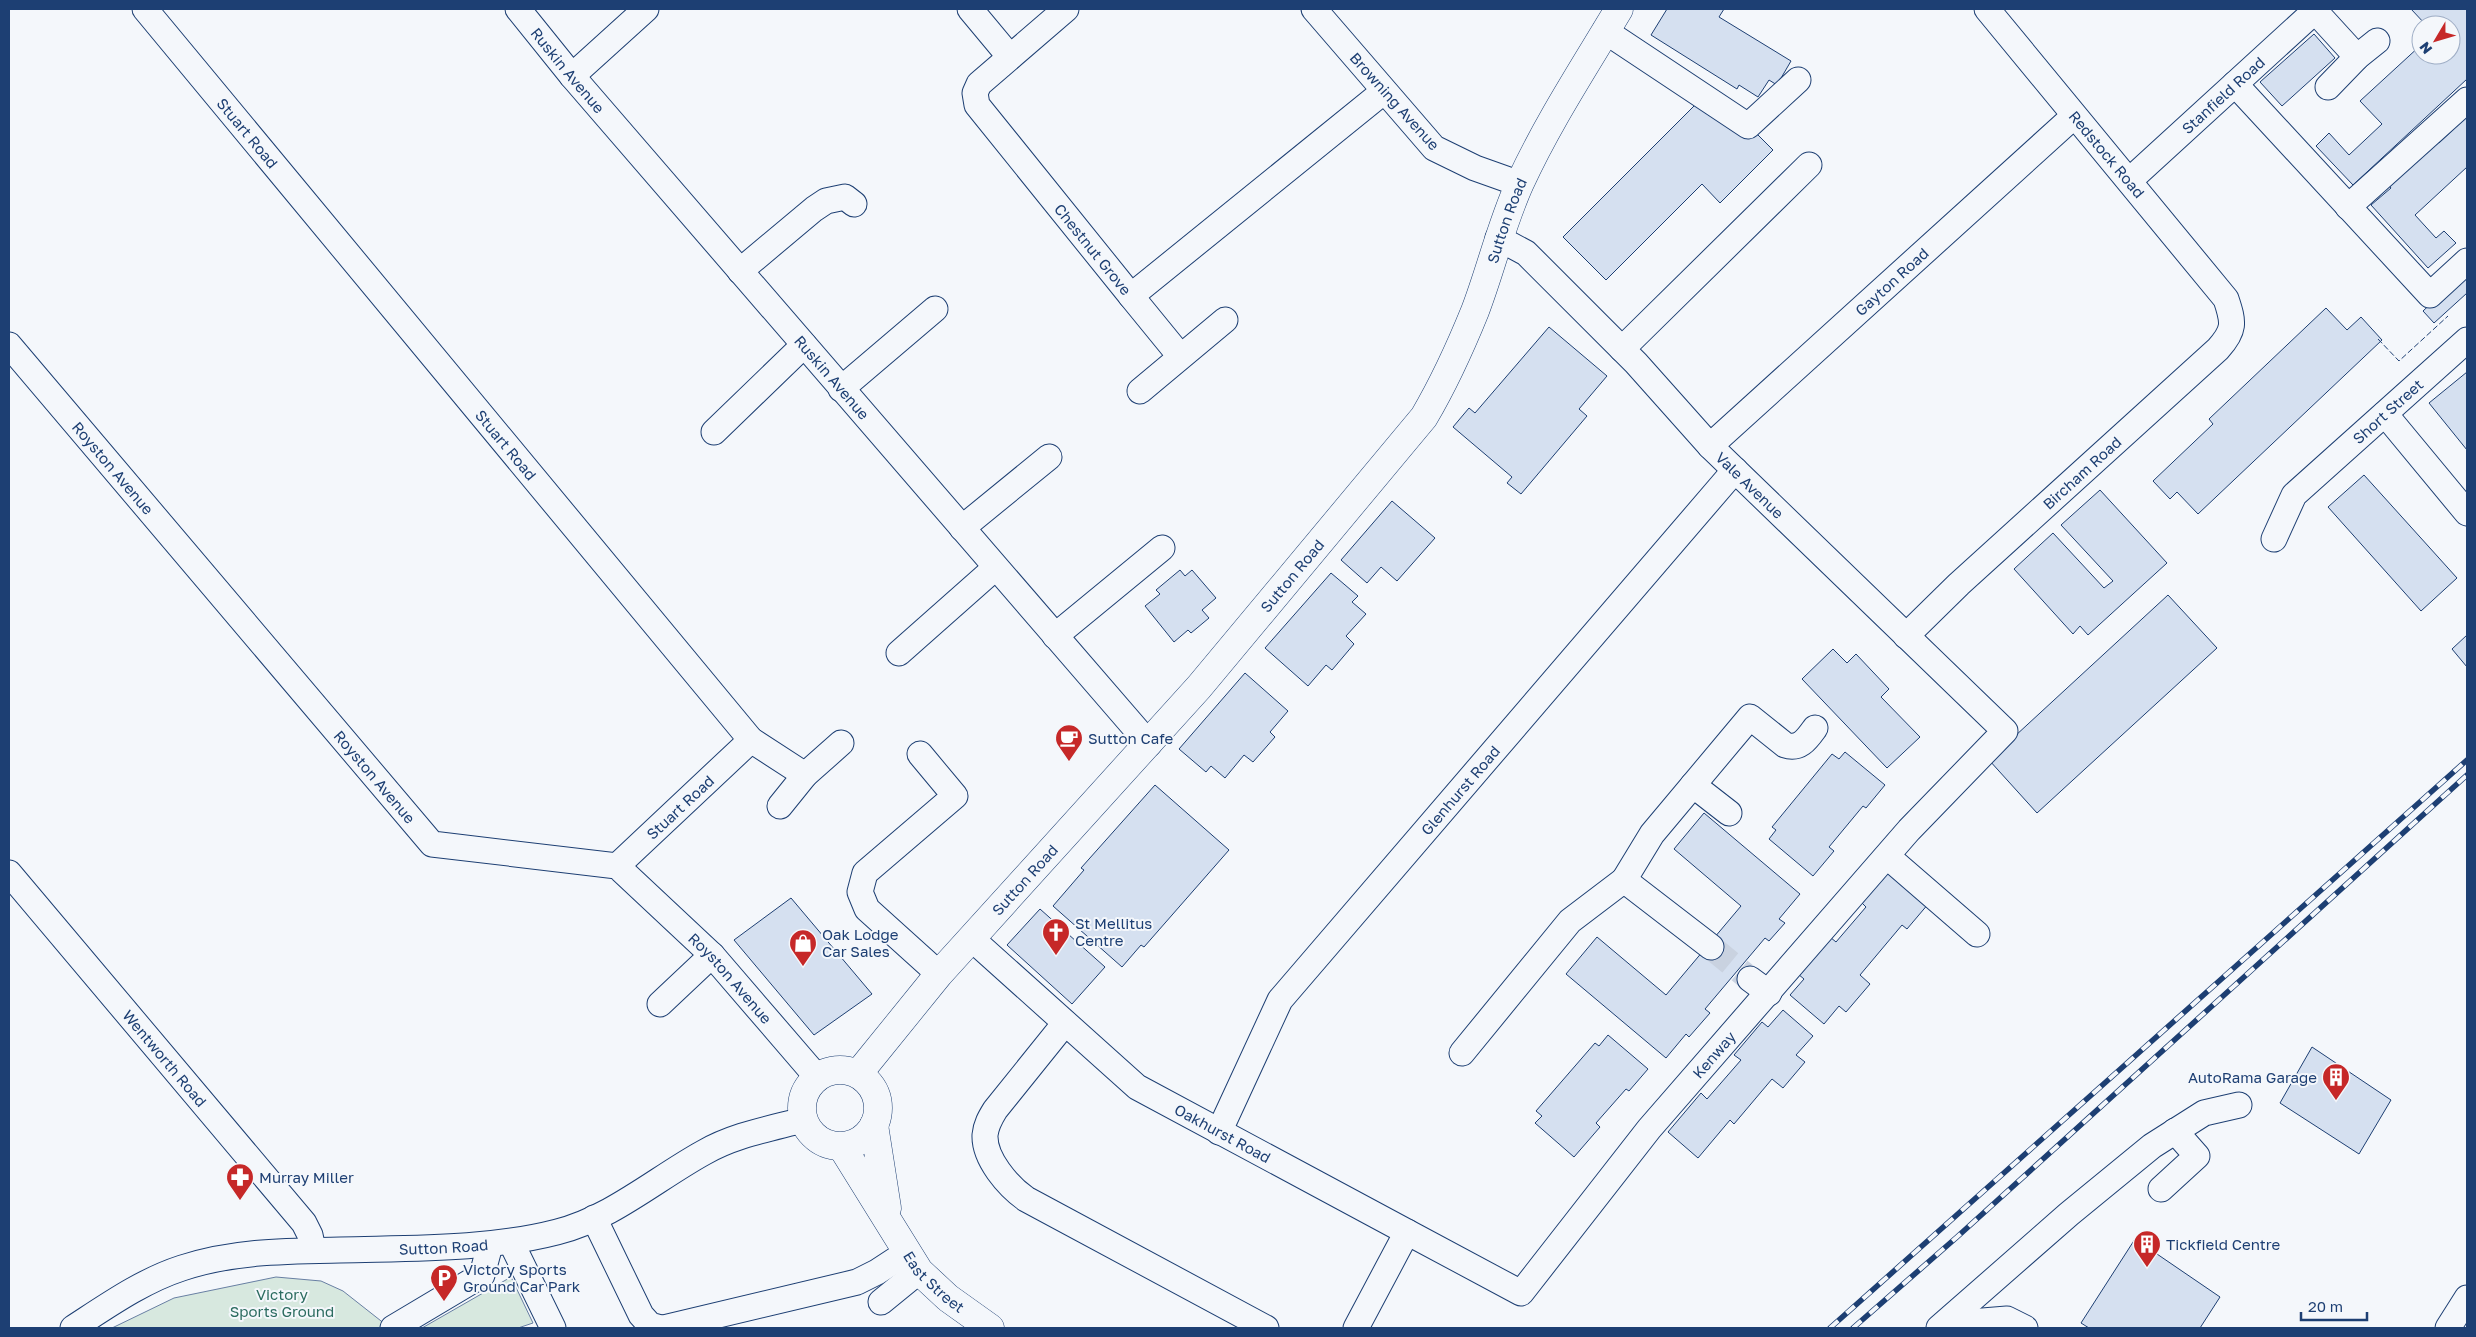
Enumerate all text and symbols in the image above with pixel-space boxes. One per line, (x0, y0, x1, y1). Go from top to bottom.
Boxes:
north arrow (2411, 15, 2461, 65)
street label: Ruskin Avenue (527, 24, 609, 117)
text: N (2415, 39, 2435, 58)
street label: Browning Avenue (1346, 48, 1444, 154)
street label: Stanfield Road (2178, 53, 2268, 137)
street label: Stuart Road (214, 94, 282, 172)
street label: Redstock Road (2065, 107, 2149, 201)
street label: Sutton Road (1483, 175, 1530, 265)
street label: Chestnut Grove (1051, 200, 1136, 299)
street label: Gayton Road (1851, 244, 1932, 319)
street label: Ruskin Avenue (791, 331, 874, 423)
street label: Short Street (2349, 375, 2426, 447)
street label: Stuart Road (472, 406, 540, 483)
street label: Royston Avenue (69, 418, 158, 518)
street label: Bircham Road (2039, 433, 2125, 513)
street label: Vale Avenue (1712, 448, 1788, 522)
street label: Sutton Road (1256, 535, 1327, 616)
cafe icon: Sutton Cafe (1054, 723, 1084, 762)
street label: Royston Avenue (331, 727, 420, 827)
place label: Sutton Cafe (1088, 729, 1174, 747)
street label: Glenhurst Road (1417, 742, 1503, 838)
street label: Stuart Road (643, 771, 717, 843)
street label: Sutton Road (988, 840, 1061, 919)
place label: St Mellitus Centre (1075, 914, 1152, 949)
church icon: St Mellitus Centre (1041, 917, 1071, 956)
place label: Oak Lodge Car Sales (822, 925, 899, 960)
shop icon: Oak Lodge Car Sales (788, 928, 818, 967)
street label: Royston Avenue (685, 929, 776, 1027)
street label: Wentworth Road (119, 1006, 211, 1110)
street label: Kenway (1688, 1027, 1739, 1082)
building icon: AutoRama Garage (2321, 1062, 2351, 1101)
place label: AutoRama Garage (2188, 1068, 2317, 1086)
street label: Oakhurst Road (1171, 1100, 1274, 1166)
pharmacy icon: Murray Miller (225, 1162, 255, 1201)
place label: Murray Miller (259, 1168, 354, 1186)
building icon: Tickfield Centre (2132, 1229, 2162, 1268)
street label: Sutton Road (399, 1235, 489, 1258)
place label: Tickfield Centre (2166, 1235, 2280, 1253)
street label: East Street (900, 1248, 968, 1316)
place label: Victory Sports Ground Car Park (463, 1260, 581, 1295)
parking icon: Victory Sports Ground Car Park (429, 1263, 459, 1302)
park label: Victory Sports Ground (230, 1285, 334, 1320)
scale bar (2301, 1290, 2367, 1322)
text: 20 m (2308, 1297, 2343, 1315)

